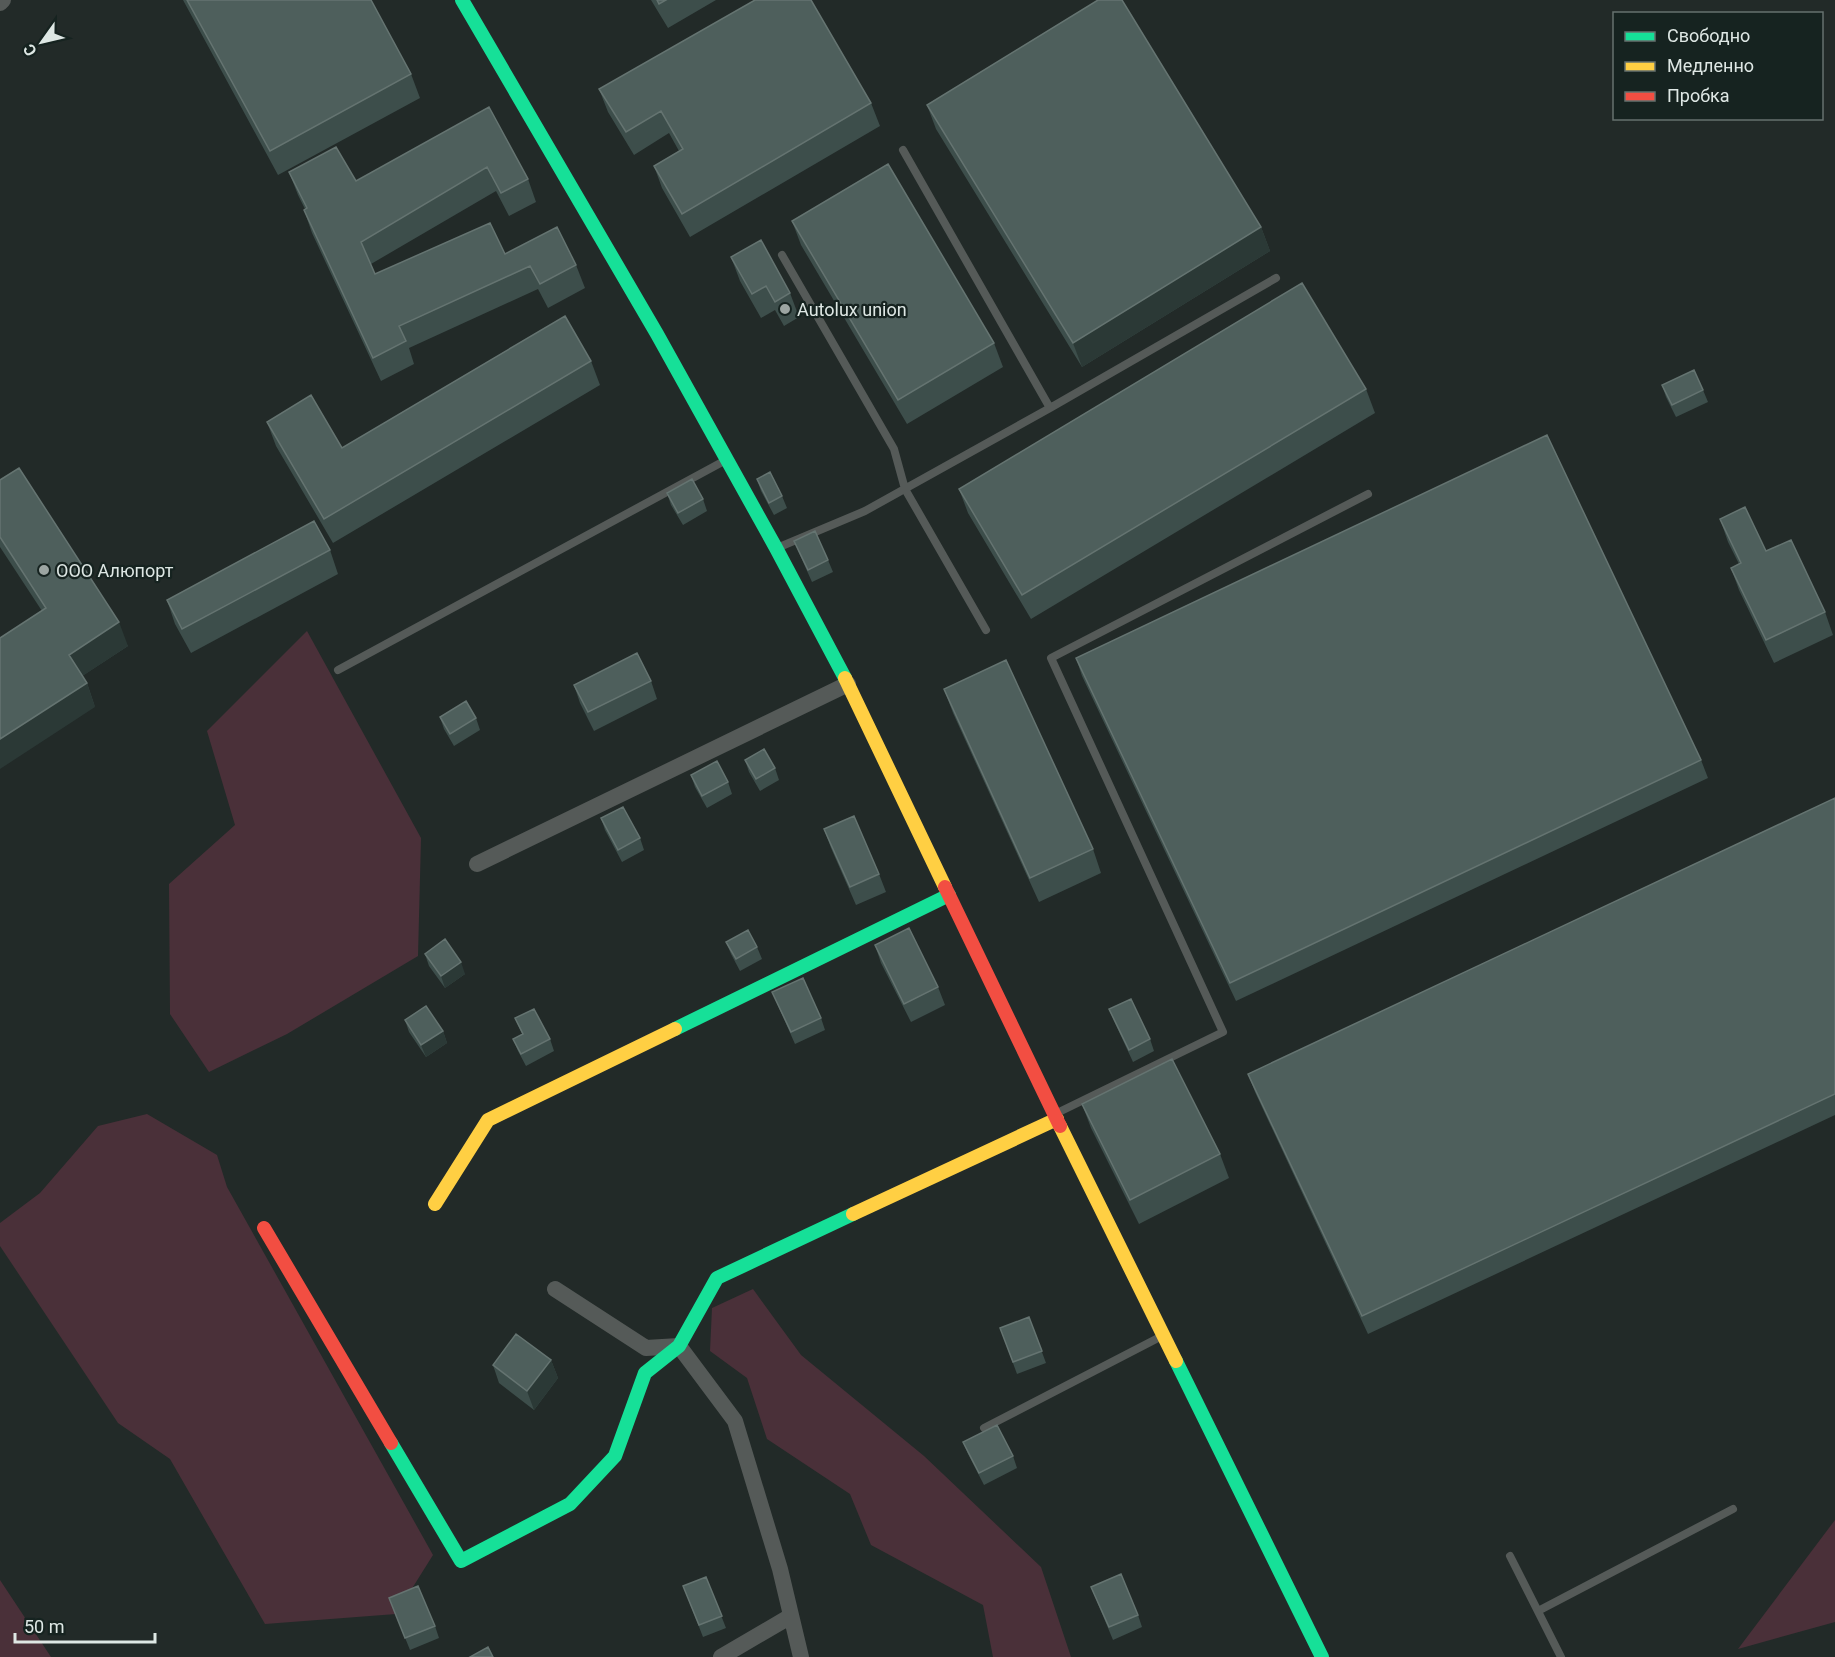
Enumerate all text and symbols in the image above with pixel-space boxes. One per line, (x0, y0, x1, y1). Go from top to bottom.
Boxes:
north arrow (12, 12, 72, 72)
legend (1613, 12, 1823, 120)
text: Свободно (1667, 25, 1750, 46)
text: С (19, 40, 41, 60)
text: Медленно (1667, 55, 1754, 76)
text: Пробка (1667, 85, 1730, 106)
place label: Autolux union (797, 299, 907, 320)
marker: Autolux union (778, 302, 792, 316)
place label: ООО Алюпорт (56, 560, 174, 581)
marker: ООО Алюпорт (37, 563, 51, 577)
scale bar (15, 1606, 154, 1644)
text: 50 m (24, 1616, 64, 1637)

